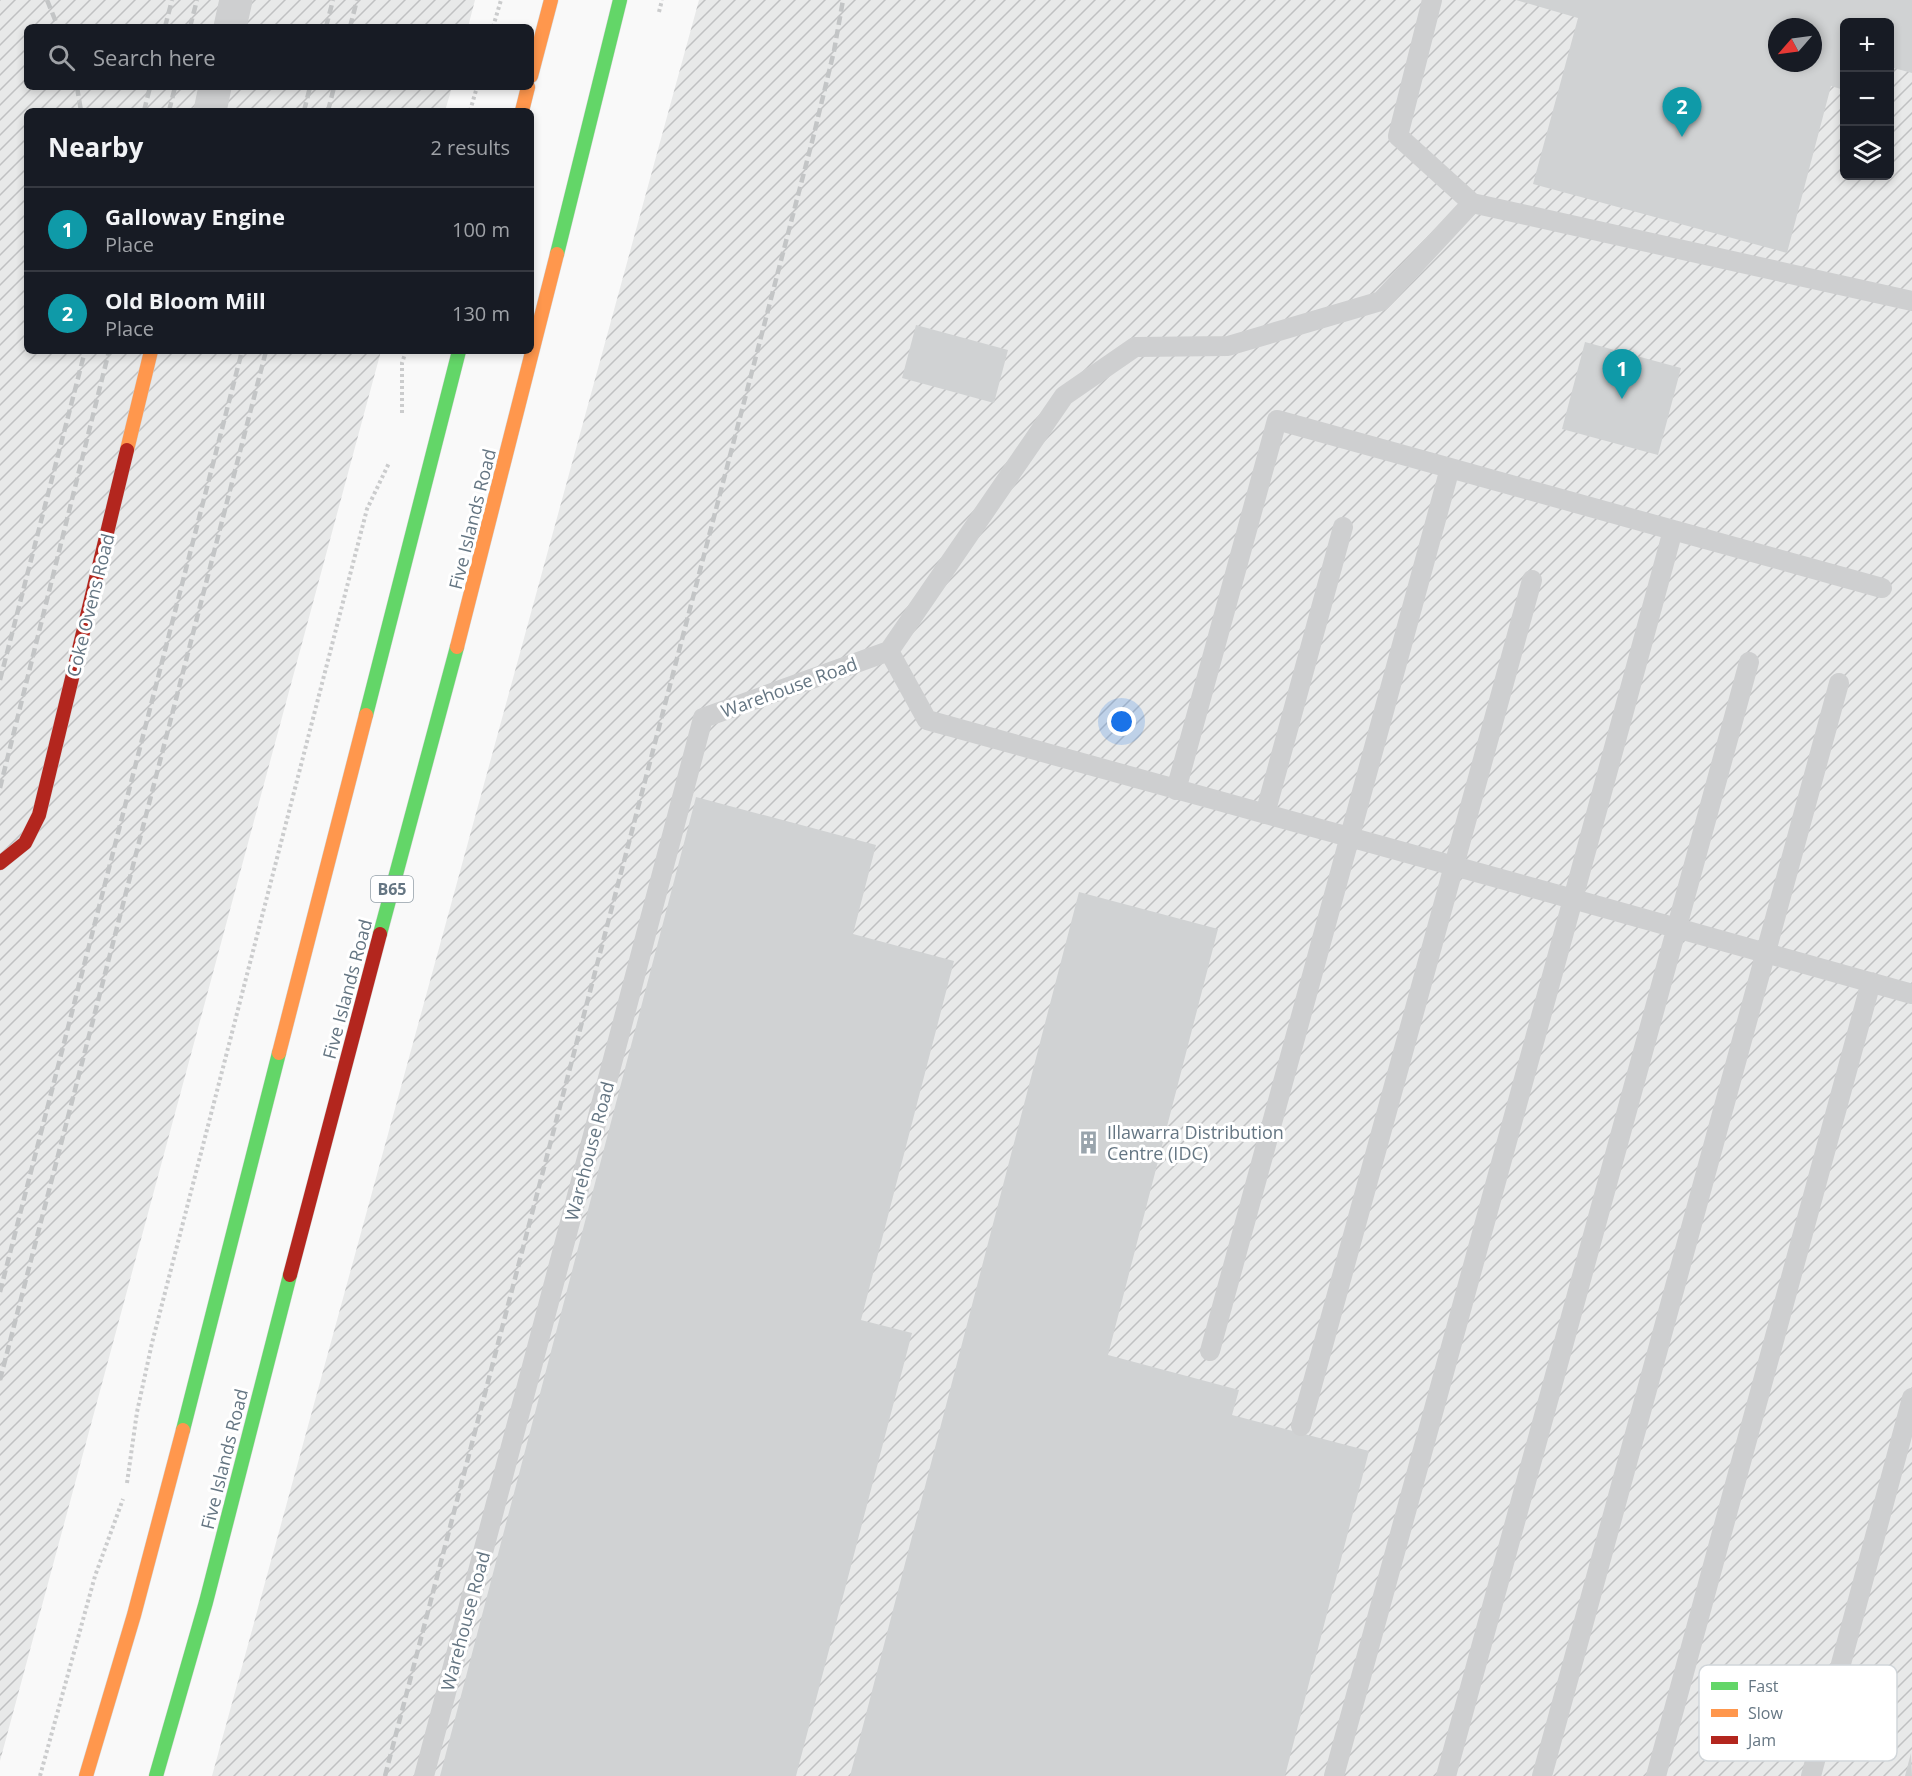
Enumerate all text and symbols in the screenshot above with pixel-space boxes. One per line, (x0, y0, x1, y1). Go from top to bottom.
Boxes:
north arrow (1768, 18, 1822, 72)
map controls (1840, 18, 1894, 180)
button: + (1840, 18, 1894, 72)
search box (24, 24, 534, 90)
icon: search (45, 41, 78, 74)
text: Search here (93, 42, 216, 72)
button: − (1840, 72, 1894, 126)
pin: 2 (1662, 88, 1702, 137)
button: layers (1840, 126, 1894, 180)
text: Nearby (48, 129, 143, 165)
text: 2 results (430, 134, 510, 161)
text: Galloway Engine (105, 201, 285, 231)
text: 1 (62, 216, 73, 243)
text: 100 m (452, 216, 510, 243)
text: Place (105, 231, 154, 258)
text: Old Bloom Mill (105, 285, 266, 315)
text: 2 (62, 300, 73, 327)
text: 130 m (452, 300, 510, 327)
text: Place (105, 315, 154, 342)
pin: 1 (1602, 350, 1642, 399)
street label: Five Islands Road (443, 446, 501, 592)
street label: Coke Ovens Road (61, 531, 119, 679)
street label: Warehouse Road (718, 651, 860, 723)
your location (1107, 707, 1136, 736)
road number: B65 (371, 876, 413, 902)
street label: Five Islands Road (317, 916, 377, 1062)
street label: Warehouse Road (559, 1079, 619, 1223)
place label: Illawarra Distribution Centre (IDC) (1107, 1120, 1284, 1165)
building icon: Illawarra Distribution Centre (IDC) (1076, 1129, 1102, 1155)
street label: Five Islands Road (195, 1386, 253, 1532)
street label: Warehouse Road (435, 1549, 495, 1693)
legend (1699, 1665, 1897, 1761)
text: Fast (1748, 1675, 1779, 1697)
text: Slow (1748, 1702, 1783, 1724)
text: Jam (1746, 1729, 1776, 1751)

